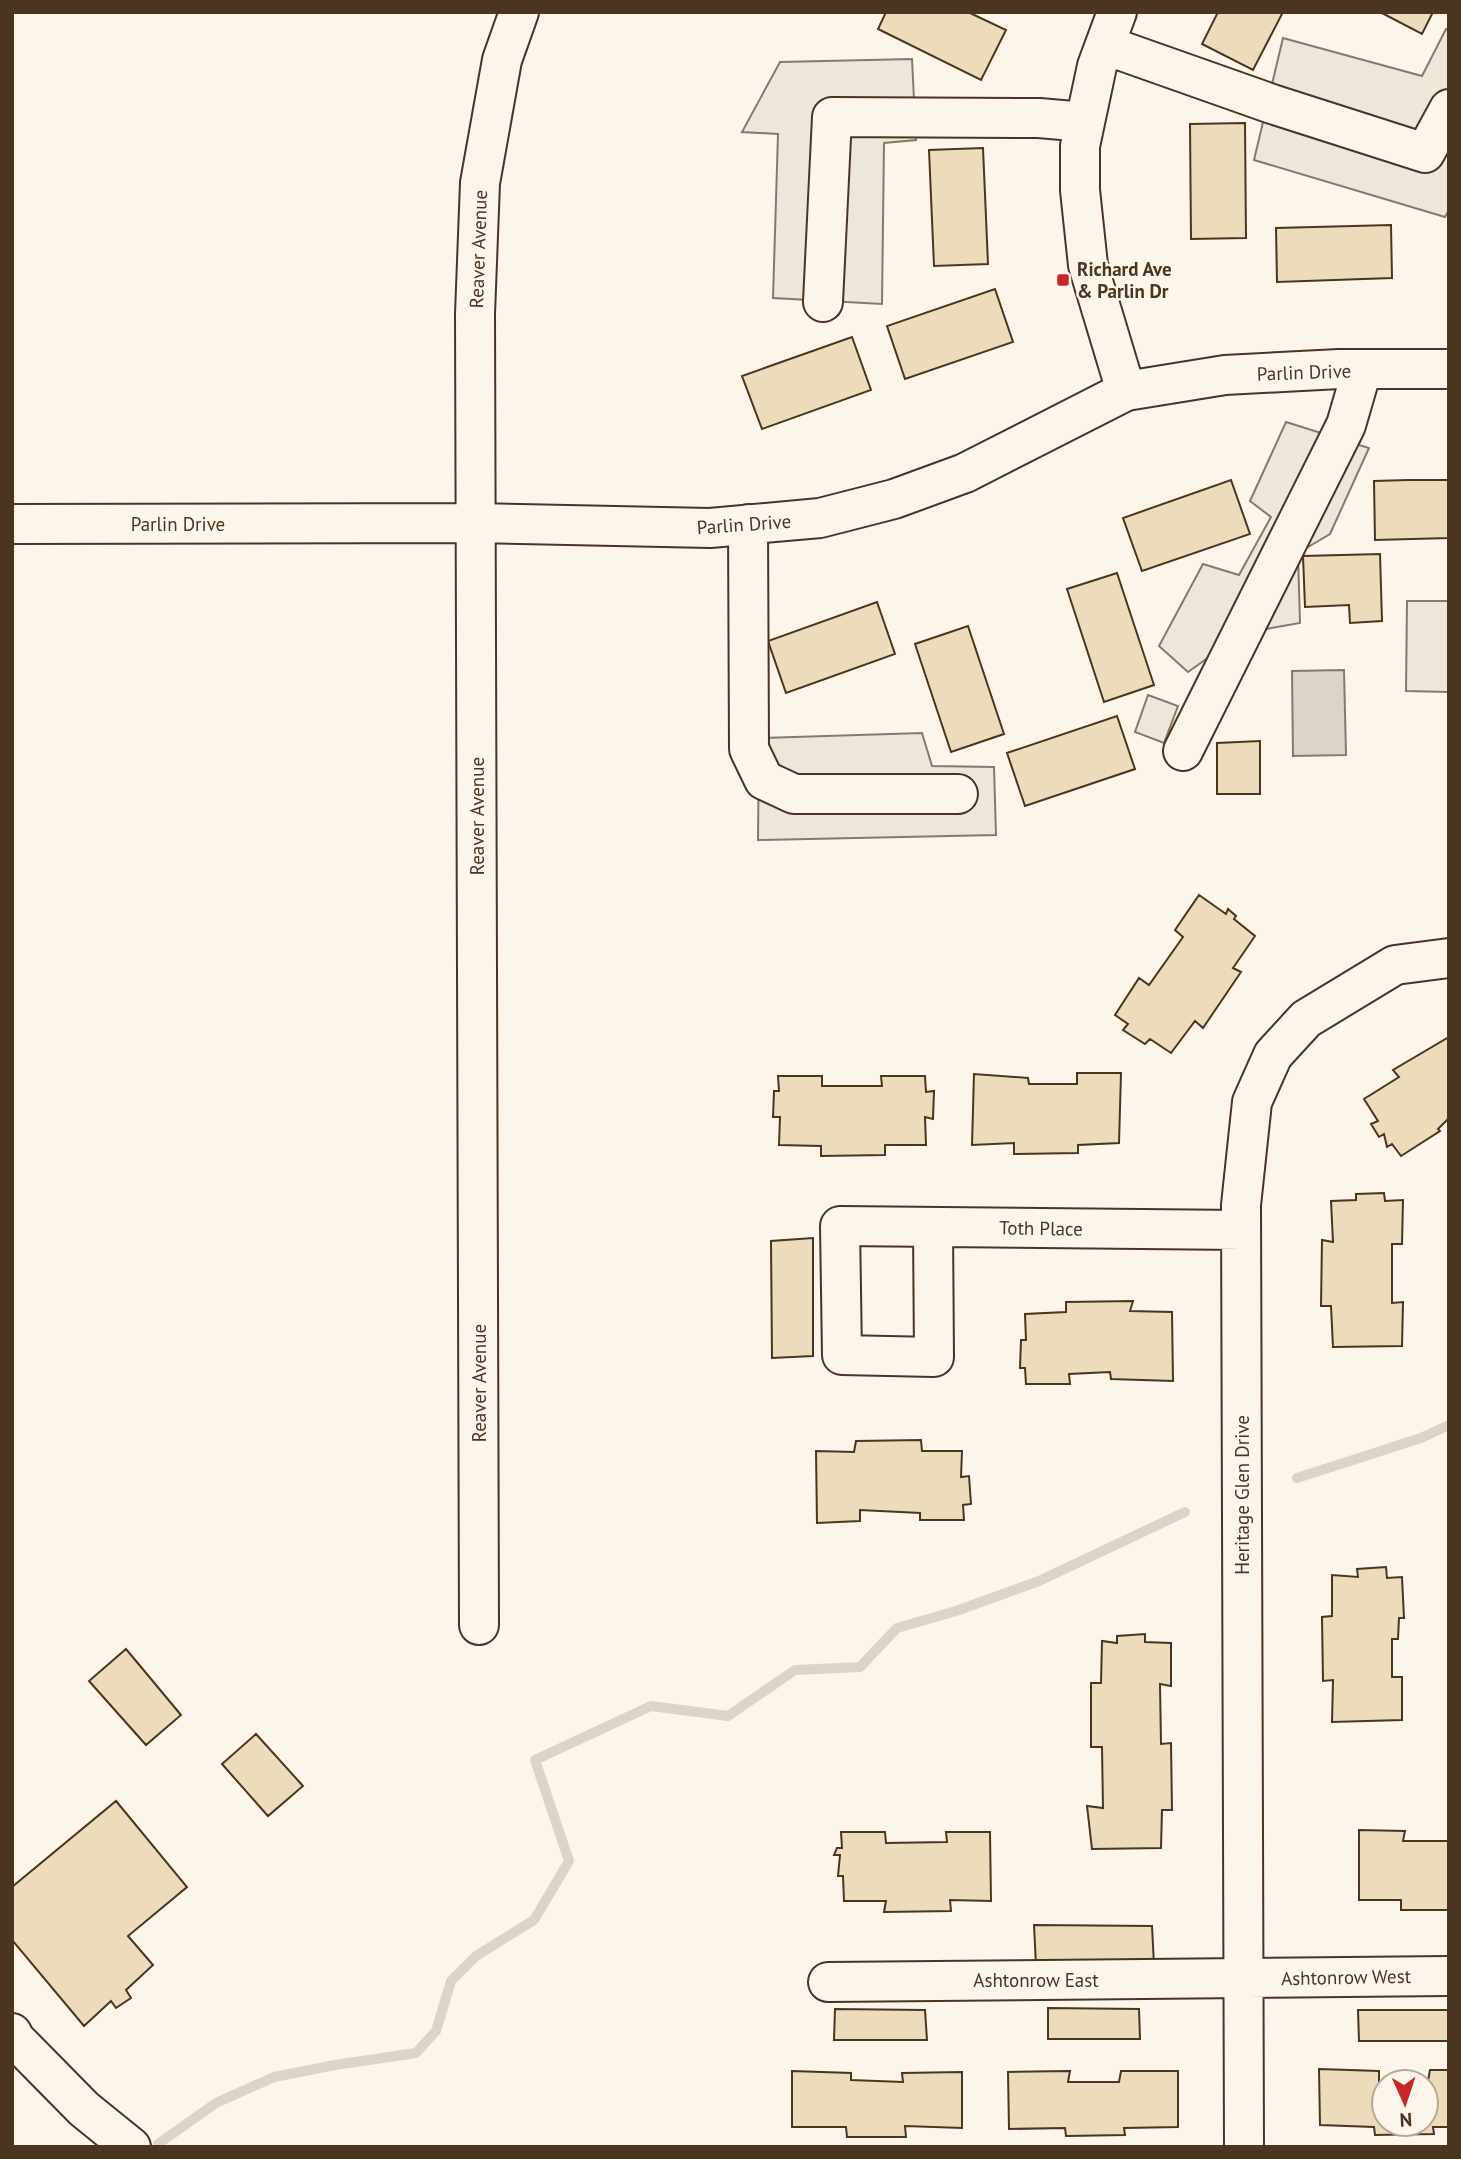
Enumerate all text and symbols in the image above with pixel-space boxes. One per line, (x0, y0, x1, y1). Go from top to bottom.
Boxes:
street label: Reaver Avenue (464, 189, 492, 309)
place label: Richard Ave & Parlin Dr (1077, 257, 1172, 303)
marker: Richard Ave & Parlin Dr (1055, 272, 1071, 288)
street label: Parlin Drive (1256, 358, 1352, 386)
street label: Parlin Drive (696, 509, 792, 539)
street label: Parlin Drive (131, 512, 225, 536)
street label: Reaver Avenue (465, 757, 489, 875)
street label: Toth Place (999, 1215, 1083, 1241)
street label: Reaver Avenue (467, 1324, 491, 1442)
street label: Heritage Glen Drive (1230, 1415, 1254, 1575)
street label: Ashtonrow West (1281, 1964, 1412, 1990)
street label: Ashtonrow East (973, 1968, 1099, 1992)
north arrow (1370, 2068, 1440, 2138)
text: N (1399, 2108, 1413, 2132)

